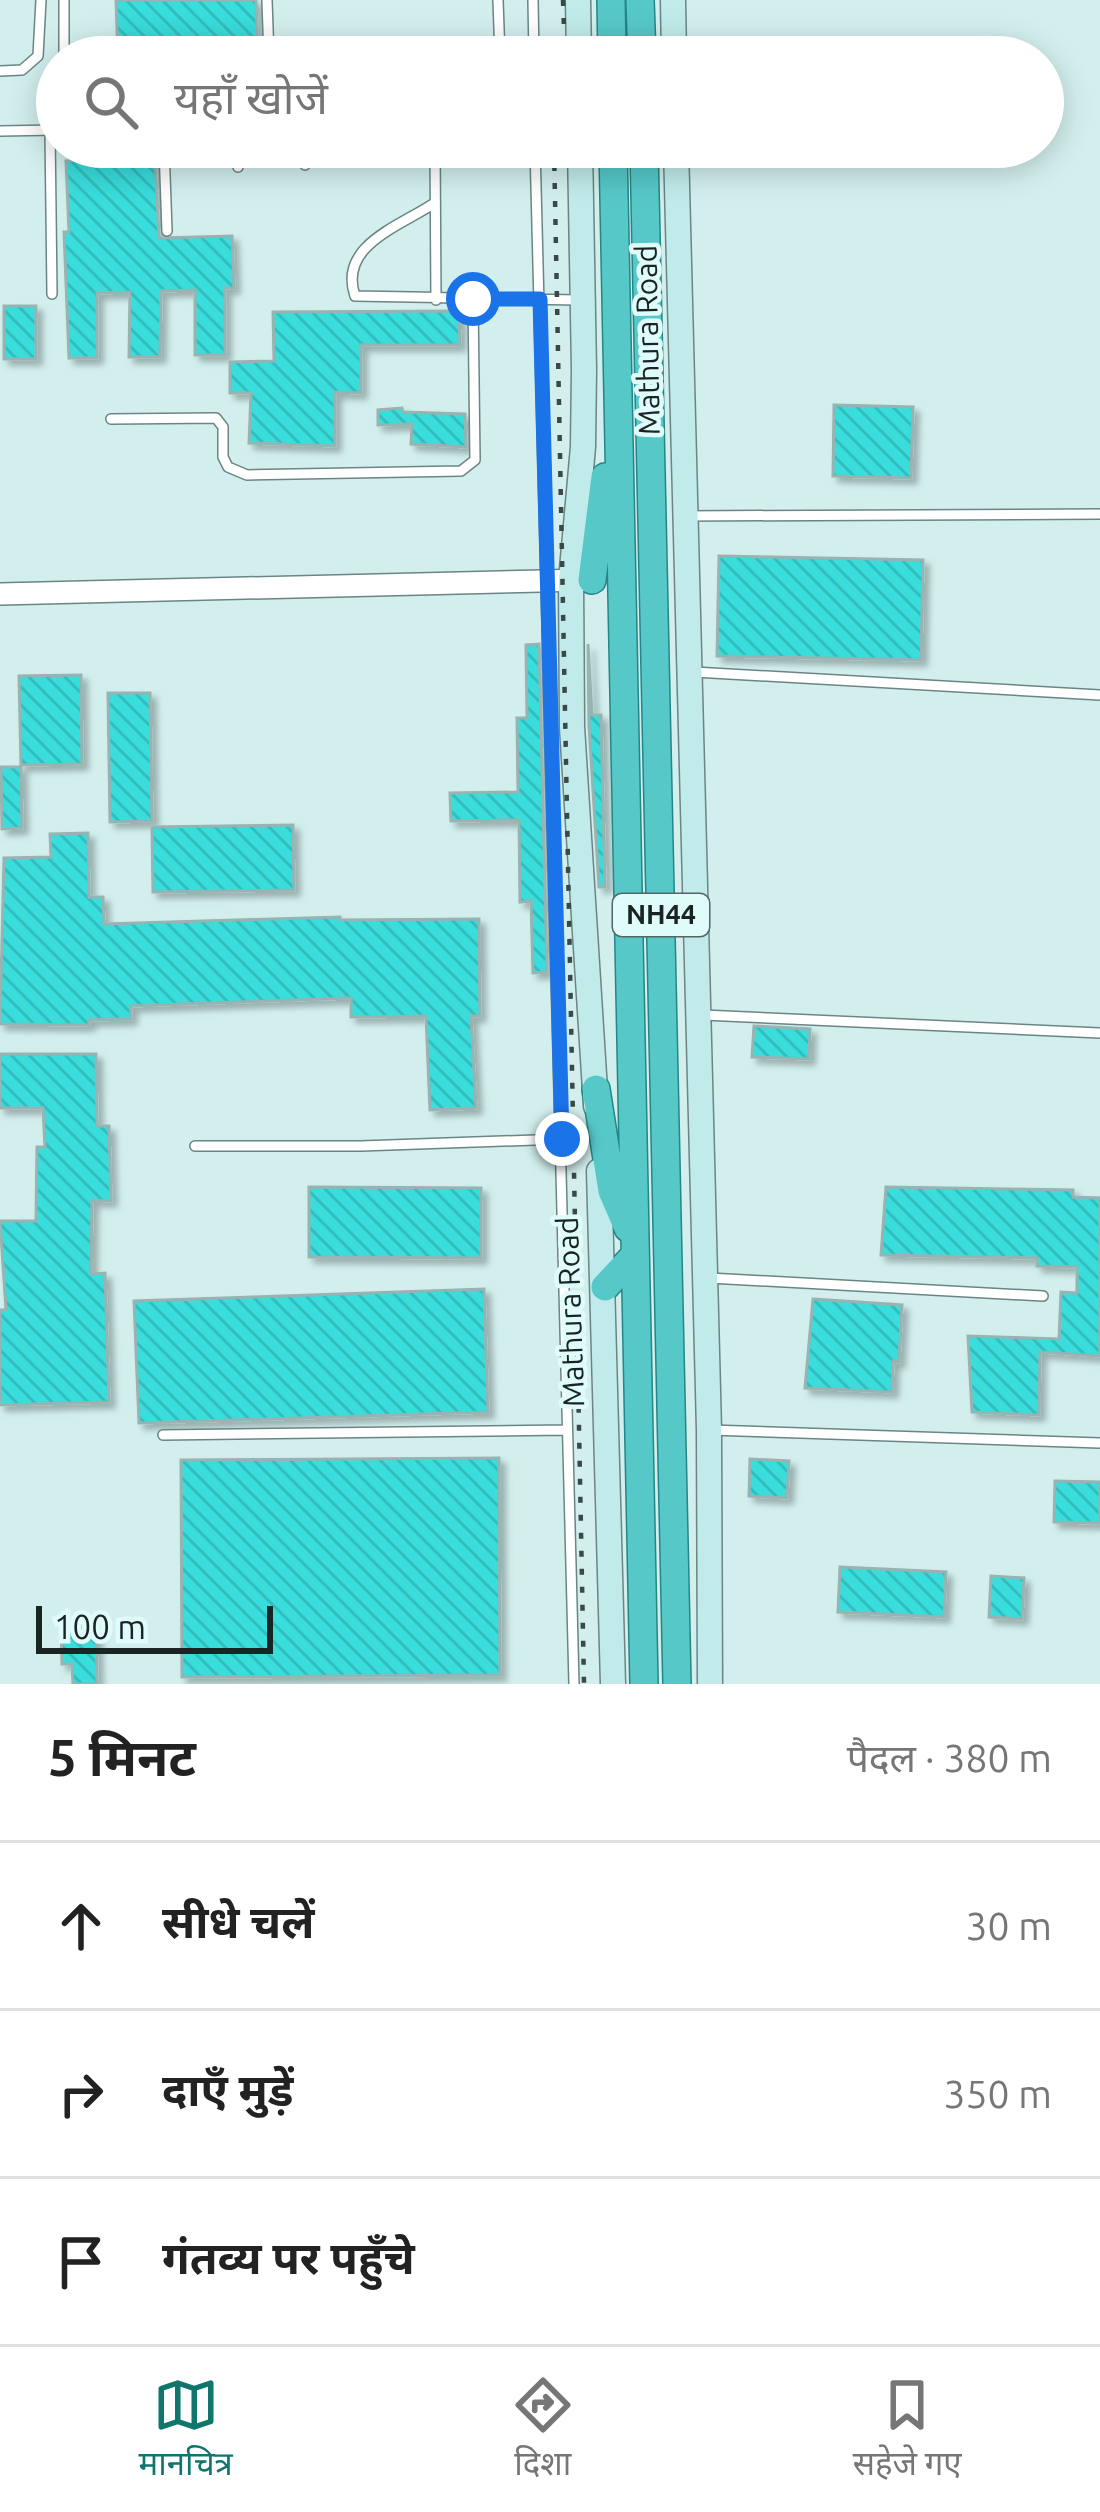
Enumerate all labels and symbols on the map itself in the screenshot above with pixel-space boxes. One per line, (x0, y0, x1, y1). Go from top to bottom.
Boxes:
street label: Mathura Road (628, 245, 666, 435)
route start (446, 272, 500, 326)
road number: NH44 (613, 894, 709, 936)
route end (535, 1112, 589, 1166)
street label: Mathura Road (550, 1216, 590, 1408)
scale bar (36, 1600, 273, 1653)

